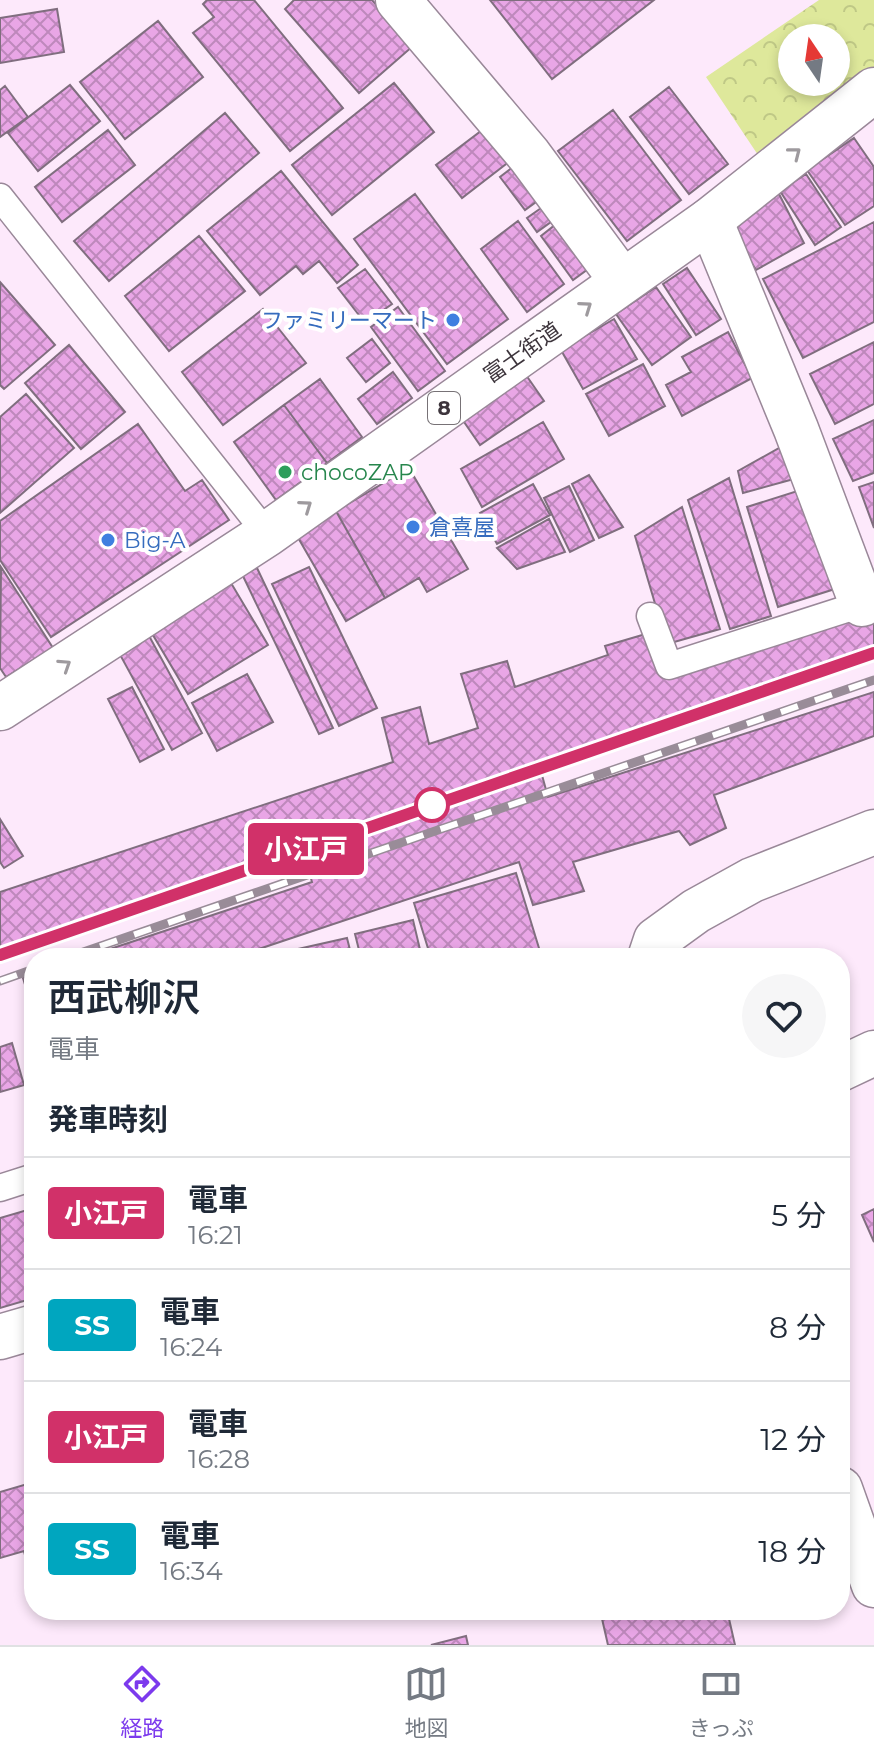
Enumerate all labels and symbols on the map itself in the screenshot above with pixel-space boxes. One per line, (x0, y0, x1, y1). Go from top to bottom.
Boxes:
north arrow (778, 24, 850, 96)
one-way arrow (786, 148, 801, 162)
one-way arrow (577, 302, 591, 317)
place label: ファミリーマート (261, 307, 437, 334)
marker: ファミリーマート (444, 311, 462, 329)
street label: 富士街道 (478, 316, 566, 389)
road number: 8 (428, 392, 460, 424)
place label: chocoZAP (301, 459, 414, 486)
marker: chocoZAP (276, 463, 294, 481)
one-way arrow (297, 501, 311, 516)
place label: 倉喜屋 (429, 514, 495, 541)
marker: 倉喜屋 (404, 518, 422, 536)
place label: Big-A (124, 527, 186, 554)
marker: Big-A (99, 531, 117, 549)
one-way arrow (57, 660, 71, 675)
unlabelled marker (415, 788, 449, 822)
line badge: 小江戸 (260, 823, 352, 875)

